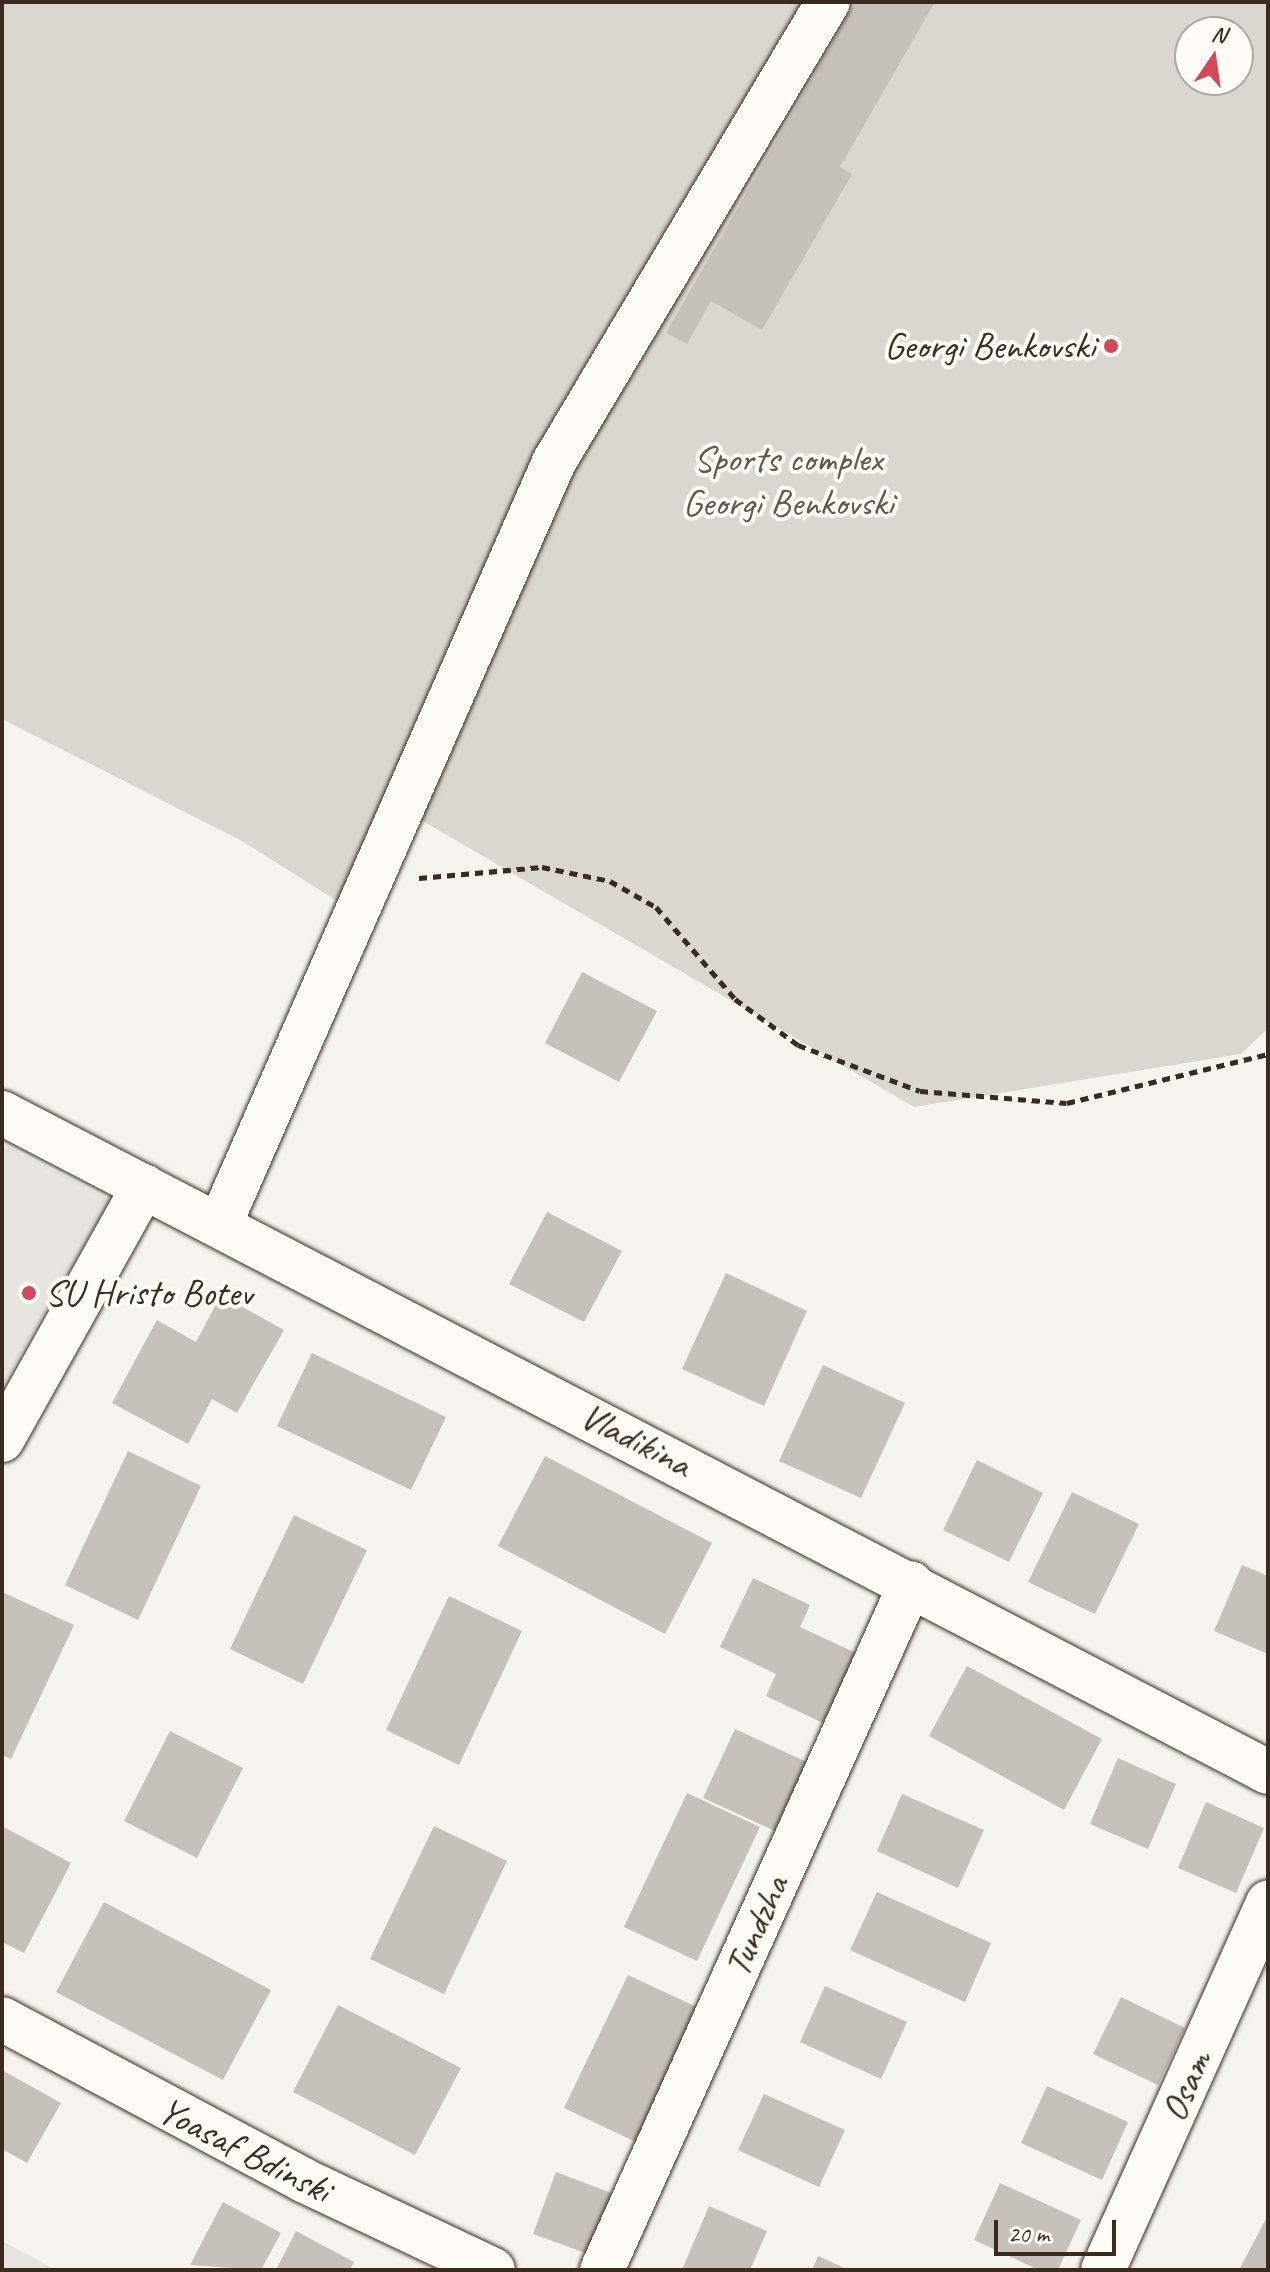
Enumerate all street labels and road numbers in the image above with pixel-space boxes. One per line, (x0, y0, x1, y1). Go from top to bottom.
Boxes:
street label: Vladikina (573, 1393, 699, 1487)
street label: Tundzha (714, 1869, 798, 1983)
street label: Osam (1151, 2044, 1221, 2128)
street label: Yoasaf Bdinski (151, 2087, 339, 2213)

